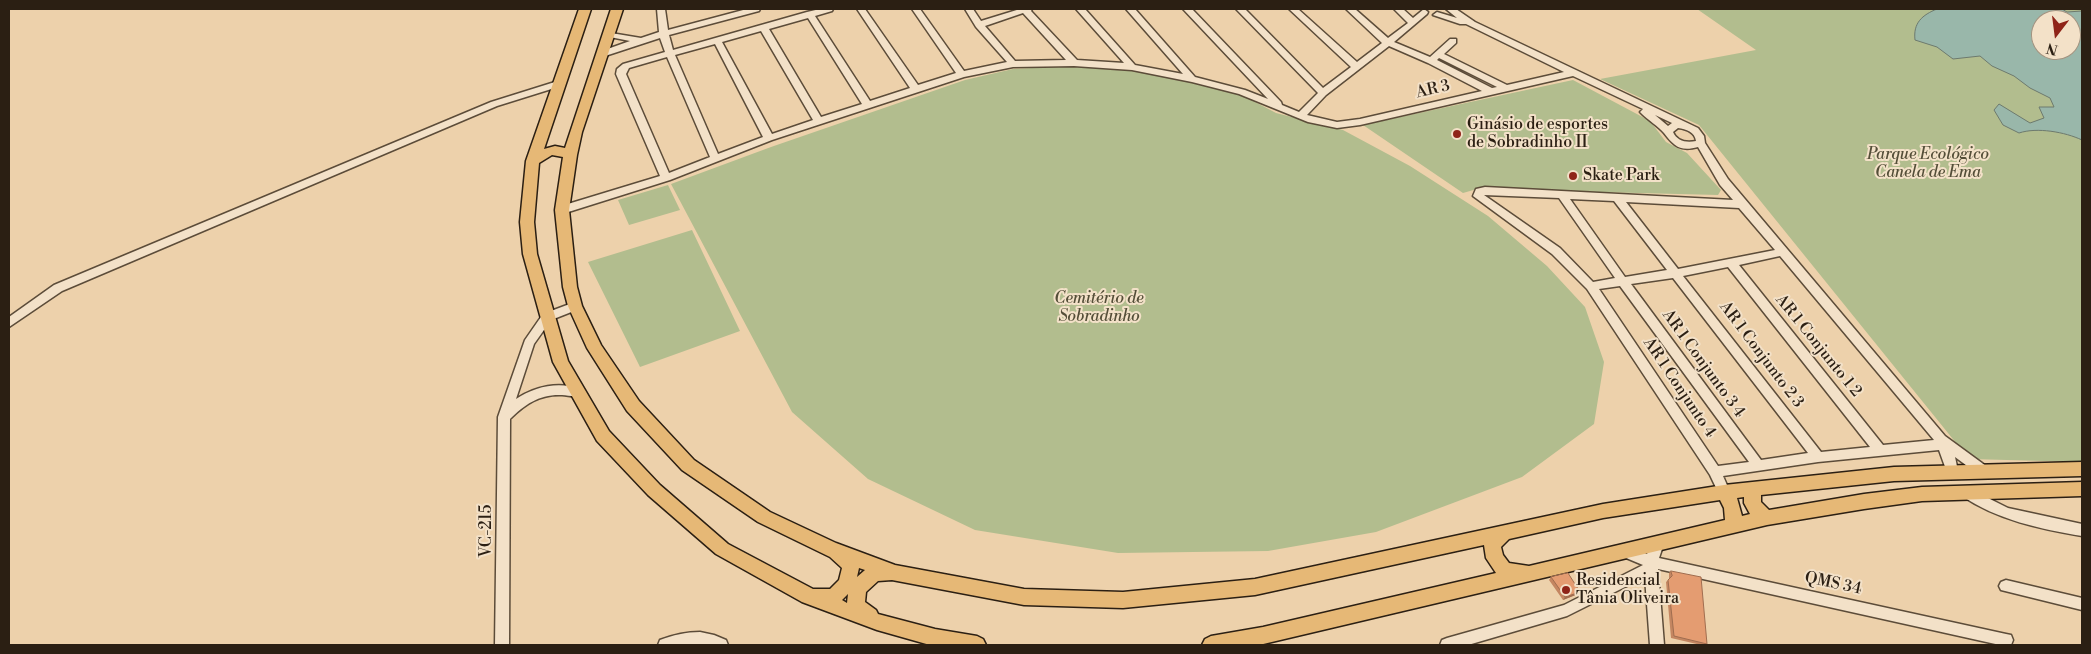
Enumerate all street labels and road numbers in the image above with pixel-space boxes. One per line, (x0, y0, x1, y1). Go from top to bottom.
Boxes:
street label: AR 3 (1414, 77, 1452, 103)
street label: AR 1 Conjunto 1 2 (1771, 291, 1865, 401)
street label: AR 1 Conjunto 2 3 (1715, 298, 1807, 412)
street label: AR 1 Conjunto 3 4 (1658, 306, 1748, 422)
street label: AR 1 Conjunto 4 (1639, 334, 1719, 442)
street label: VC-215 (477, 504, 497, 558)
street label: QMS 34 (1803, 569, 1863, 599)

